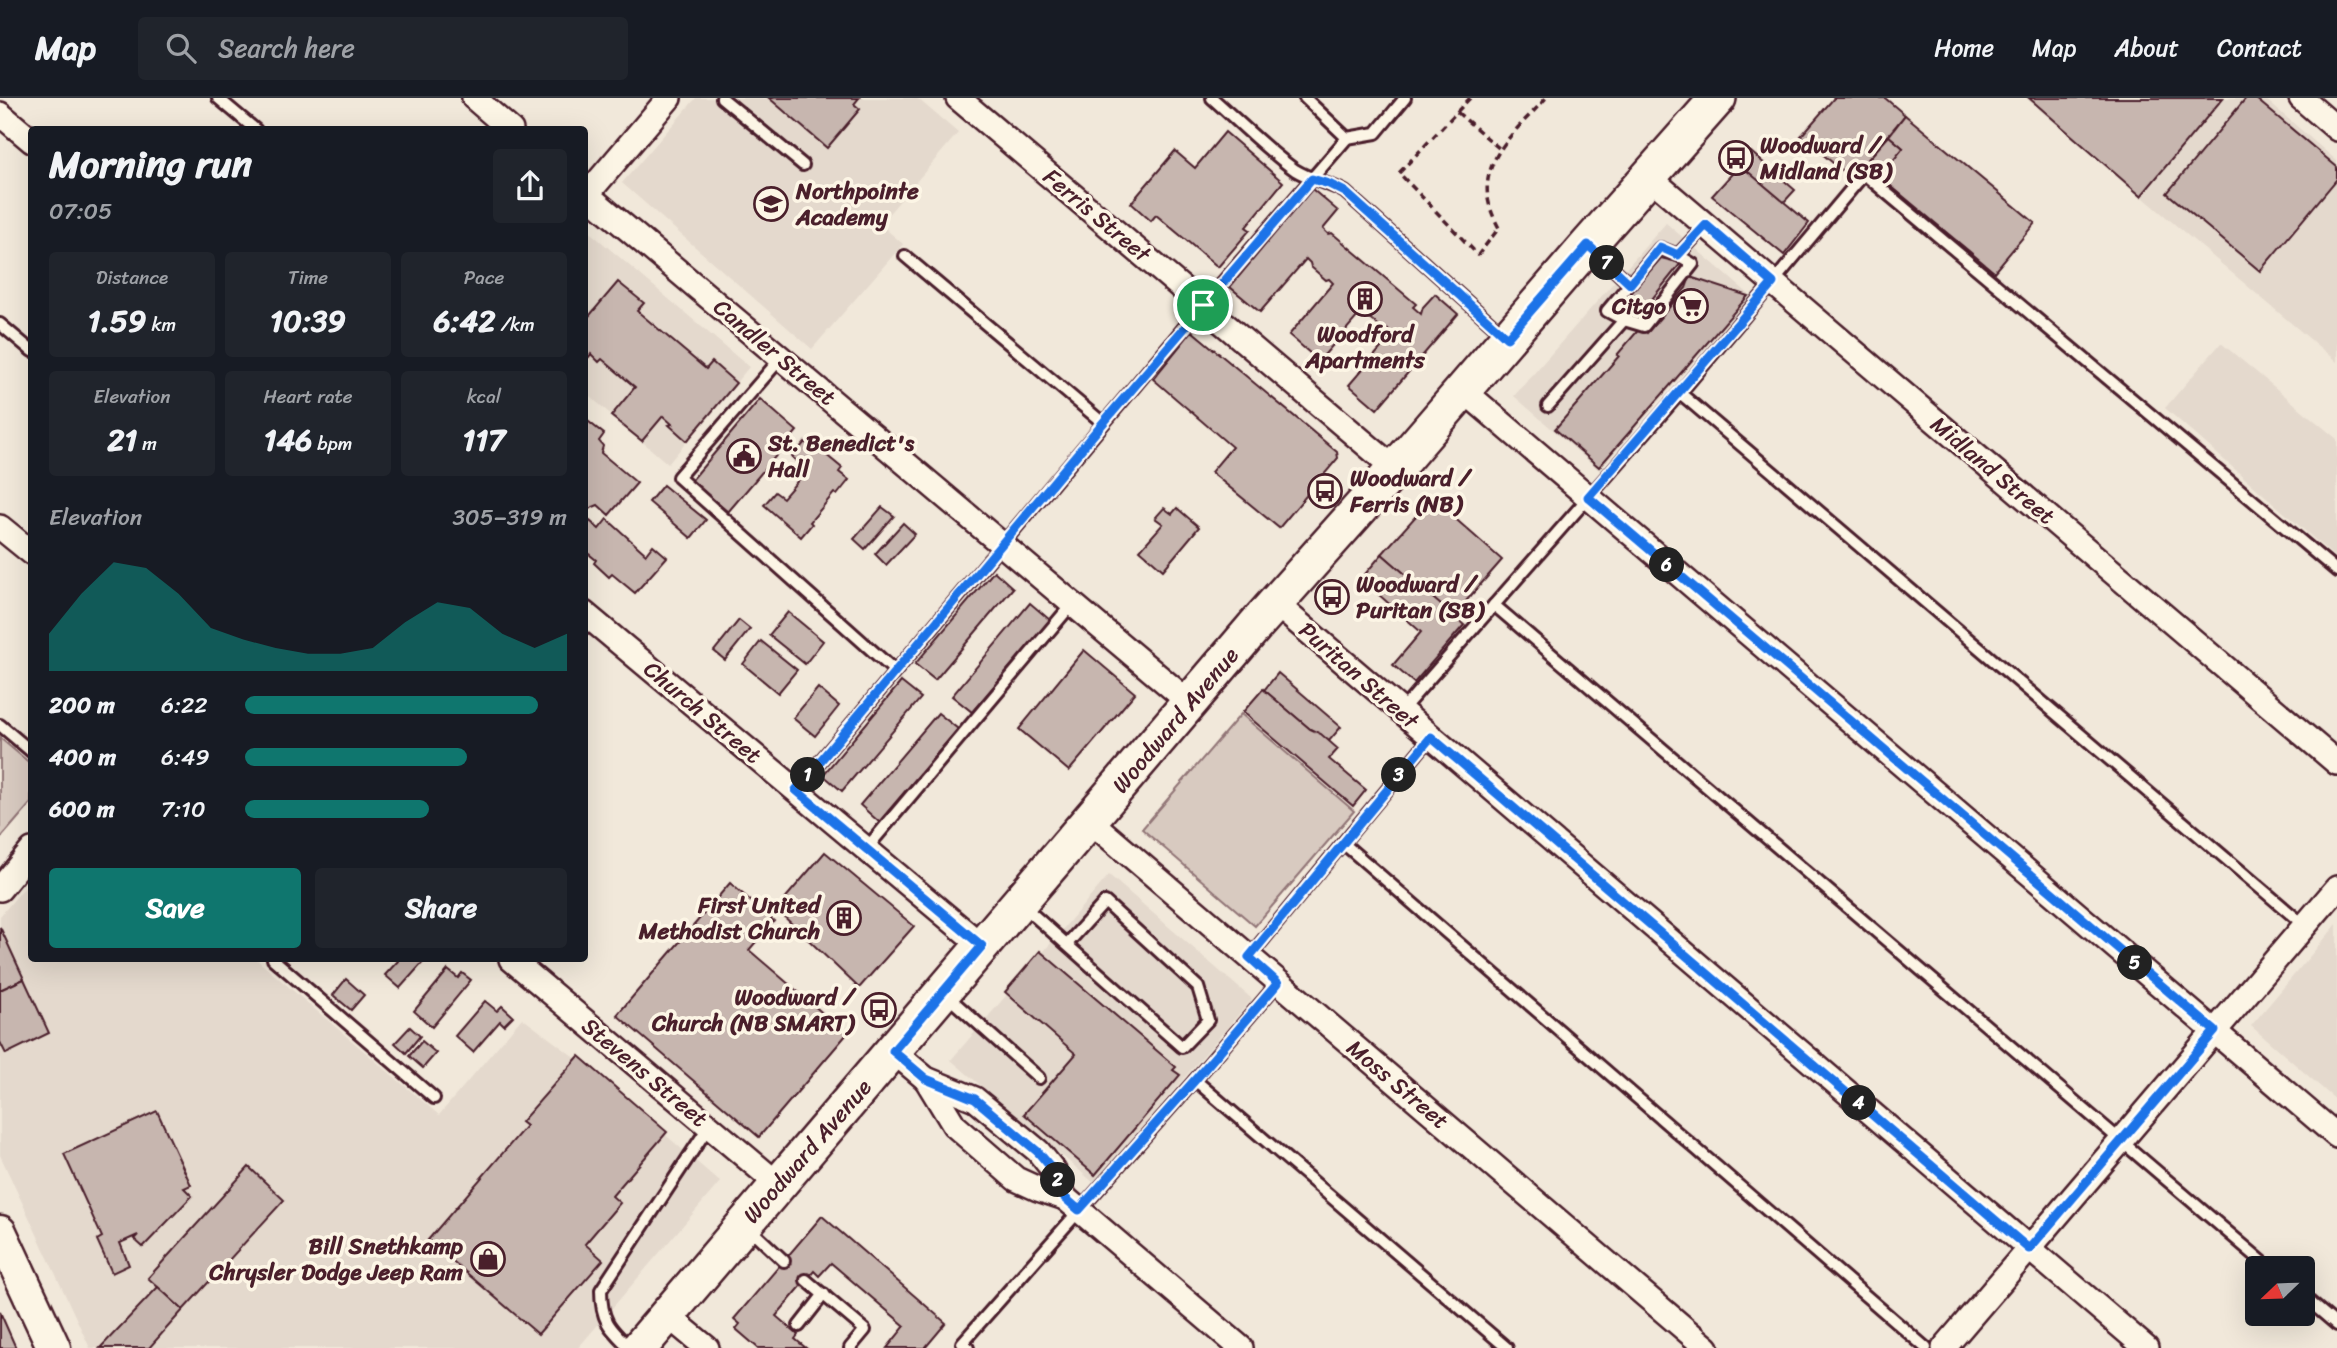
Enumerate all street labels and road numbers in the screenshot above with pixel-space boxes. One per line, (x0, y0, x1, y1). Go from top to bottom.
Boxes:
street label: Ferris Street (1033, 158, 1161, 274)
street label: Candler Street (704, 288, 846, 417)
street label: Midland Street (1921, 405, 2065, 535)
street label: Puritan Street (1289, 611, 1430, 741)
street label: Woodward Avenue (1101, 638, 1249, 803)
street label: Church Street (634, 650, 772, 775)
street label: Stevens Street (572, 1007, 717, 1138)
street label: Moss Street (1337, 1029, 1459, 1140)
street label: Woodward Avenue (732, 1069, 882, 1233)

